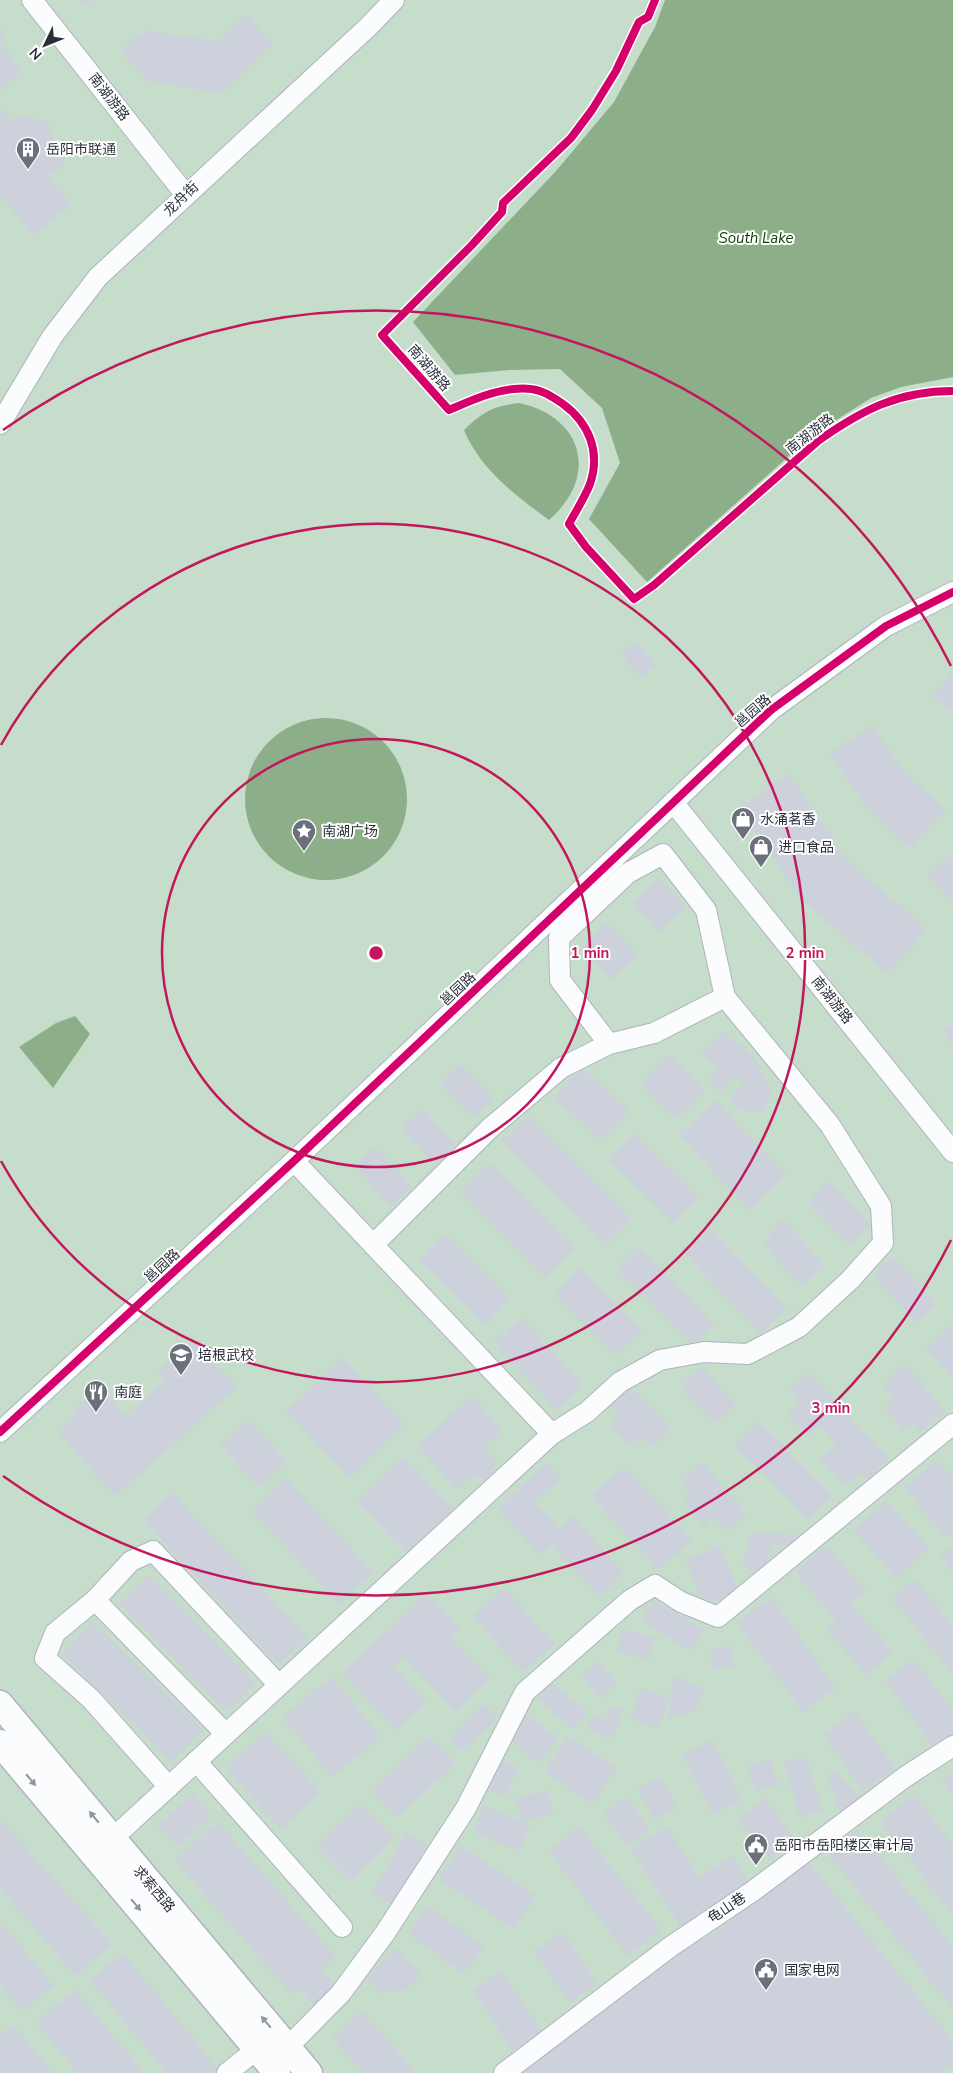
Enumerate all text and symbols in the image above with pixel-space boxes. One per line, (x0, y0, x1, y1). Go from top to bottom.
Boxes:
north arrow (20, 20, 70, 70)
text: N (25, 43, 46, 64)
street label: 南湖游路 (84, 69, 134, 125)
building icon: 岳阳市联通 (15, 136, 41, 170)
place label: 岳阳市联通 (46, 140, 116, 159)
street label: 龙舟街 (159, 178, 203, 220)
water label: South Lake (719, 228, 794, 248)
street label: 南湖游路 (403, 341, 455, 395)
street label: 南湖游路 (782, 409, 838, 459)
street label: 邕园路 (731, 690, 775, 732)
shop icon: 水涌茗香 (730, 806, 756, 840)
place label: 水涌茗香 (760, 810, 816, 829)
place icon: 南湖广场 (291, 818, 317, 852)
place label: 南湖广场 (322, 822, 378, 841)
shop icon: 进口食品 (748, 834, 774, 868)
place label: 进口食品 (778, 838, 834, 857)
text: 1 min (571, 943, 609, 963)
text: 2 min (786, 943, 824, 963)
centre of rings (367, 944, 385, 962)
street label: 邕园路 (436, 968, 480, 1010)
street label: 南湖游路 (807, 972, 857, 1028)
street label: 邕园路 (140, 1245, 184, 1287)
school or university icon: 培根武校 (168, 1342, 194, 1376)
place label: 培根武校 (198, 1346, 254, 1365)
restaurant icon: 南庭 (83, 1379, 109, 1413)
place label: 南庭 (114, 1383, 142, 1402)
text: 3 min (812, 1398, 850, 1418)
one-way arrow (26, 1774, 37, 1787)
one-way arrow (88, 1812, 100, 1824)
public building icon: 岳阳市岳阳楼区审计局 (743, 1832, 769, 1866)
place label: 岳阳市岳阳楼区审计局 (774, 1836, 914, 1855)
street label: 求索西路 (129, 1861, 179, 1917)
street label: 龟山巷 (704, 1888, 750, 1928)
one-way arrow (130, 1898, 142, 1910)
public building icon: 国家电网 (753, 1957, 779, 1991)
place label: 国家电网 (784, 1961, 840, 1980)
one-way arrow (260, 2017, 272, 2029)

